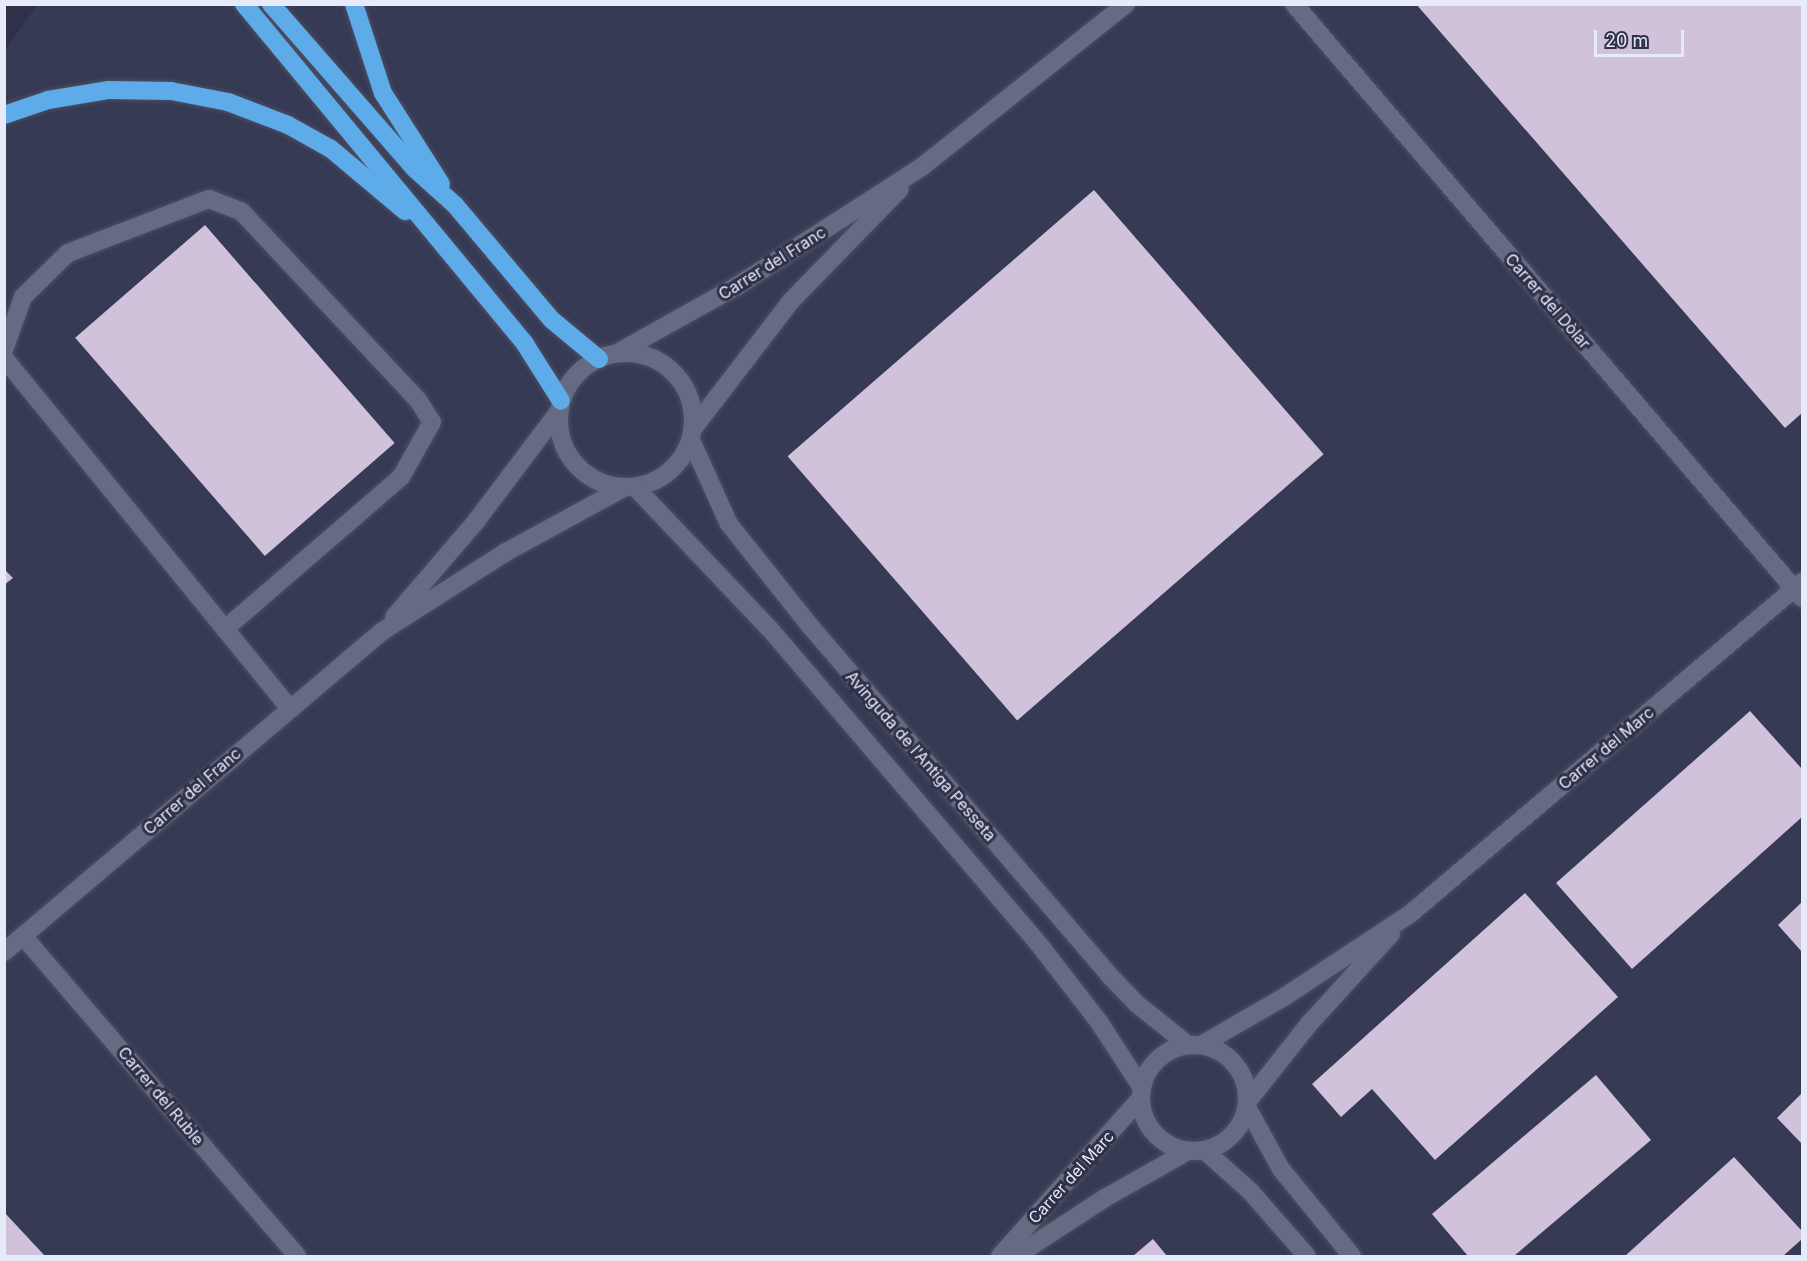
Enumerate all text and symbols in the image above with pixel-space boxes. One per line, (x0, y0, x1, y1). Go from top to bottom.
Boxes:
scale bar (1597, 18, 1687, 56)
text: 20 m (1605, 30, 1648, 51)
street label: Carrer del Franc (715, 222, 829, 304)
street label: Carrer del Dòlar (1501, 249, 1595, 353)
street label: Avinguda de l'Antiga Pesseta (842, 667, 1000, 845)
street label: Carrer del Marc (1554, 703, 1658, 793)
street label: Carrer del Franc (139, 744, 245, 838)
street label: Carrer del Ruble (114, 1043, 208, 1149)
street label: Carrer del Marc (1024, 1127, 1118, 1227)

